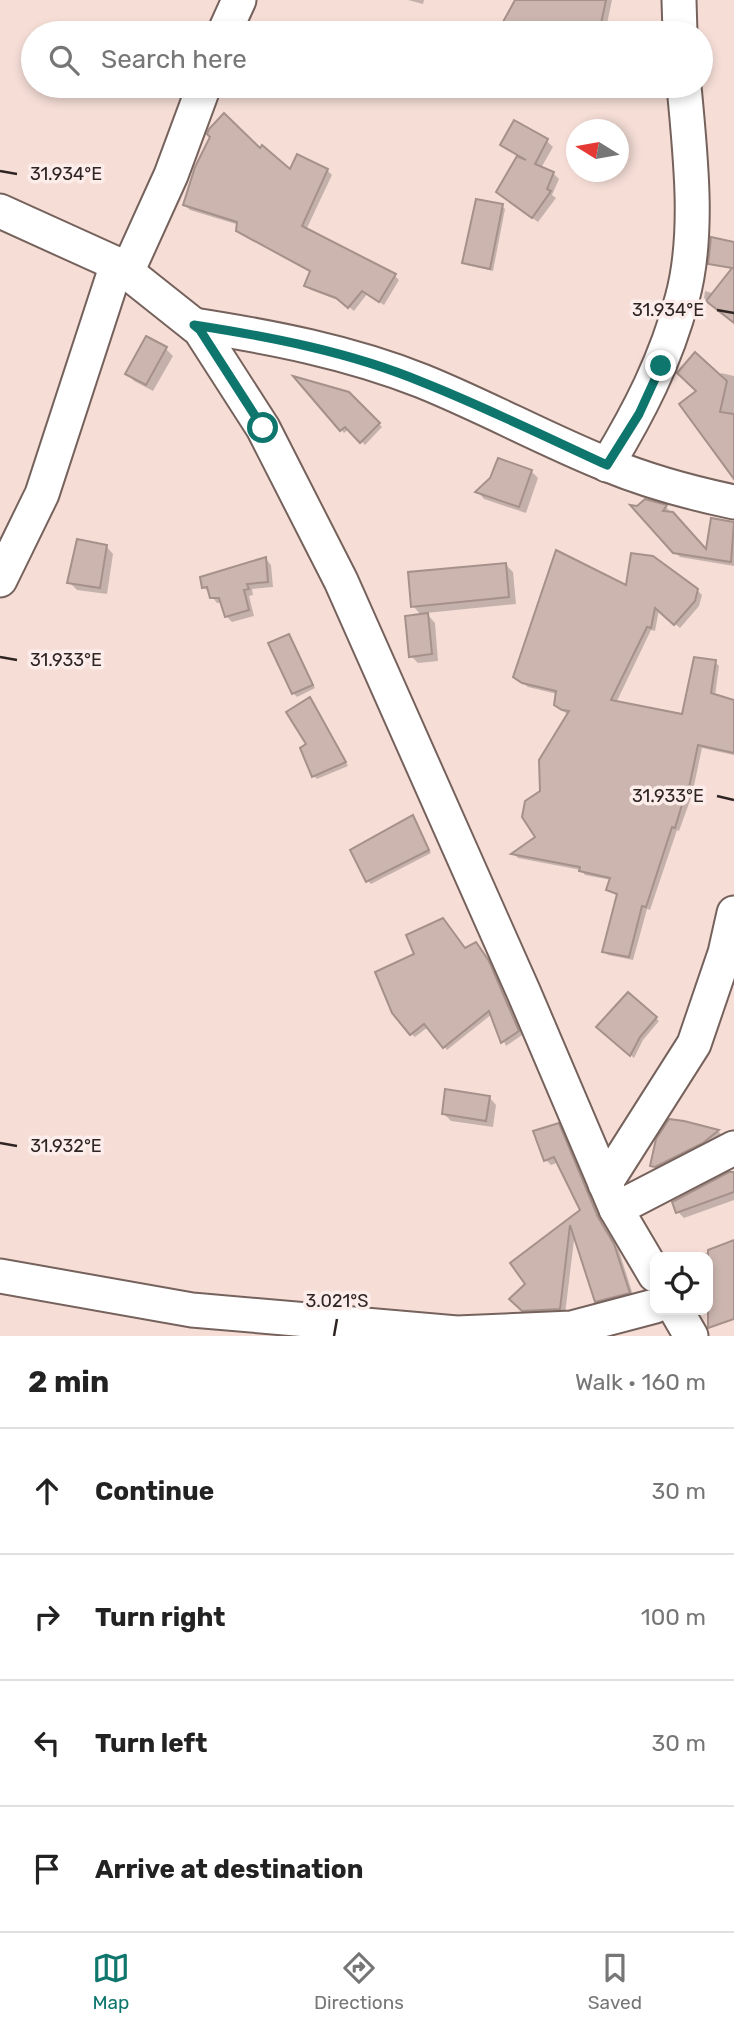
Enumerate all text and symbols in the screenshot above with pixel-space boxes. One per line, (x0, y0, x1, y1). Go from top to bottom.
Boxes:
search box (21, 21, 713, 98)
icon: search (45, 41, 83, 79)
text: Search here (101, 44, 247, 75)
north arrow (566, 119, 629, 182)
text: 31.934°E (30, 163, 102, 185)
text: 31.934°E (632, 299, 704, 321)
route end (645, 350, 676, 381)
route start (247, 412, 278, 443)
text: 31.933°E (30, 649, 102, 671)
text: 31.933°E (632, 785, 704, 807)
text: 31.932°E (30, 1135, 102, 1157)
map controls (650, 1252, 713, 1315)
button: locate (650, 1252, 713, 1315)
text: 3.021°S (306, 1290, 368, 1312)
text: 2 min (28, 1364, 109, 1400)
text: Walk · 160 m (575, 1368, 706, 1396)
icon: ahead (28, 1472, 66, 1510)
text: Continue (95, 1476, 214, 1507)
text: 30 m (651, 1477, 706, 1505)
icon: right (28, 1598, 66, 1636)
text: Turn right (95, 1602, 225, 1633)
text: 100 m (641, 1603, 706, 1631)
icon: left (28, 1724, 66, 1762)
text: Turn left (95, 1728, 207, 1759)
text: 30 m (651, 1729, 706, 1757)
icon: arrive (28, 1850, 66, 1888)
text: Arrive at destination (95, 1854, 363, 1885)
tab: Map (92, 1949, 130, 2014)
tab: Directions (314, 1949, 404, 2014)
tab: Saved (588, 1949, 642, 2014)

